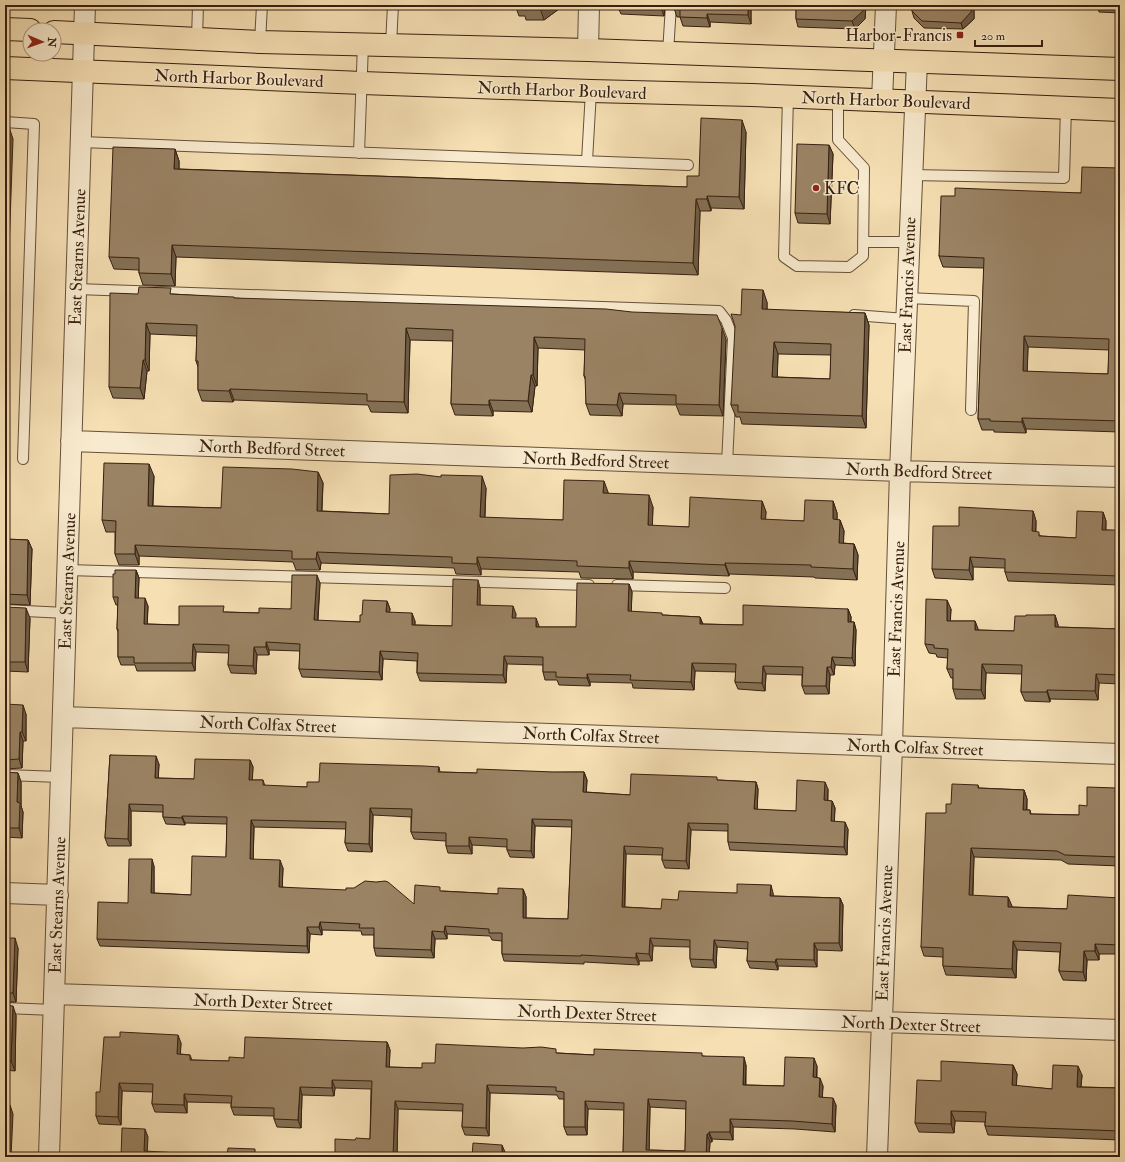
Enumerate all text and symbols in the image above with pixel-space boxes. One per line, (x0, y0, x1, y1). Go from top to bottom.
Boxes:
north arrow (22, 22, 62, 62)
scale bar (975, 22, 1042, 48)
place label: Harbor-Francis (845, 25, 952, 46)
text: 20 m (981, 29, 1006, 44)
marker: Harbor-Francis (955, 30, 965, 40)
text: N (45, 36, 58, 49)
street label: North Harbor Boulevard (154, 65, 325, 92)
street label: North Harbor Boulevard (477, 77, 648, 104)
street label: North Harbor Boulevard (801, 87, 972, 114)
place label: KFC (824, 178, 859, 199)
marker: KFC (811, 183, 821, 193)
street label: East Stearns Avenue (65, 188, 90, 326)
street label: East Francis Avenue (895, 216, 920, 354)
street label: North Bedford Street (198, 435, 346, 462)
street label: North Bedford Street (522, 447, 670, 474)
street label: North Bedford Street (845, 458, 993, 485)
street label: East Stearns Avenue (55, 512, 80, 650)
street label: East Francis Avenue (884, 540, 909, 678)
street label: North Colfax Street (199, 712, 337, 737)
street label: North Colfax Street (522, 723, 660, 748)
street label: North Colfax Street (846, 735, 984, 760)
street label: East Stearns Avenue (45, 836, 70, 974)
street label: East Francis Avenue (872, 864, 897, 1002)
street label: North Dexter Street (193, 990, 333, 1015)
street label: North Dexter Street (517, 1001, 657, 1026)
street label: North Dexter Street (841, 1012, 981, 1037)

